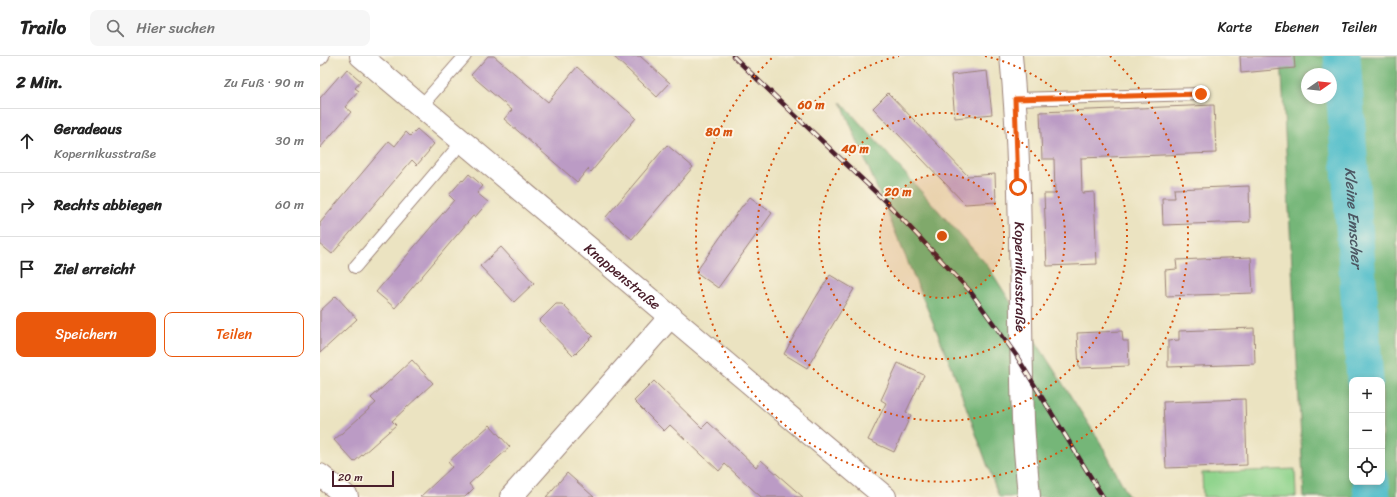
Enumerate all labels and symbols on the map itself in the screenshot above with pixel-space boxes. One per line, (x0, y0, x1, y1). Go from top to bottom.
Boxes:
north arrow (1301, 68, 1337, 104)
route end (1192, 85, 1210, 103)
text: 60 m (797, 94, 825, 116)
text: 80 m (704, 121, 733, 143)
text: 40 m (840, 138, 869, 160)
water label: Kleine Emscher (1337, 167, 1370, 271)
route start (1009, 178, 1027, 196)
text: 20 m (884, 181, 912, 203)
street label: Kopernikusstraße (1007, 222, 1034, 332)
centre of rings (935, 229, 949, 243)
street label: Knappenstraße (578, 236, 667, 316)
scale bar (332, 469, 394, 488)

